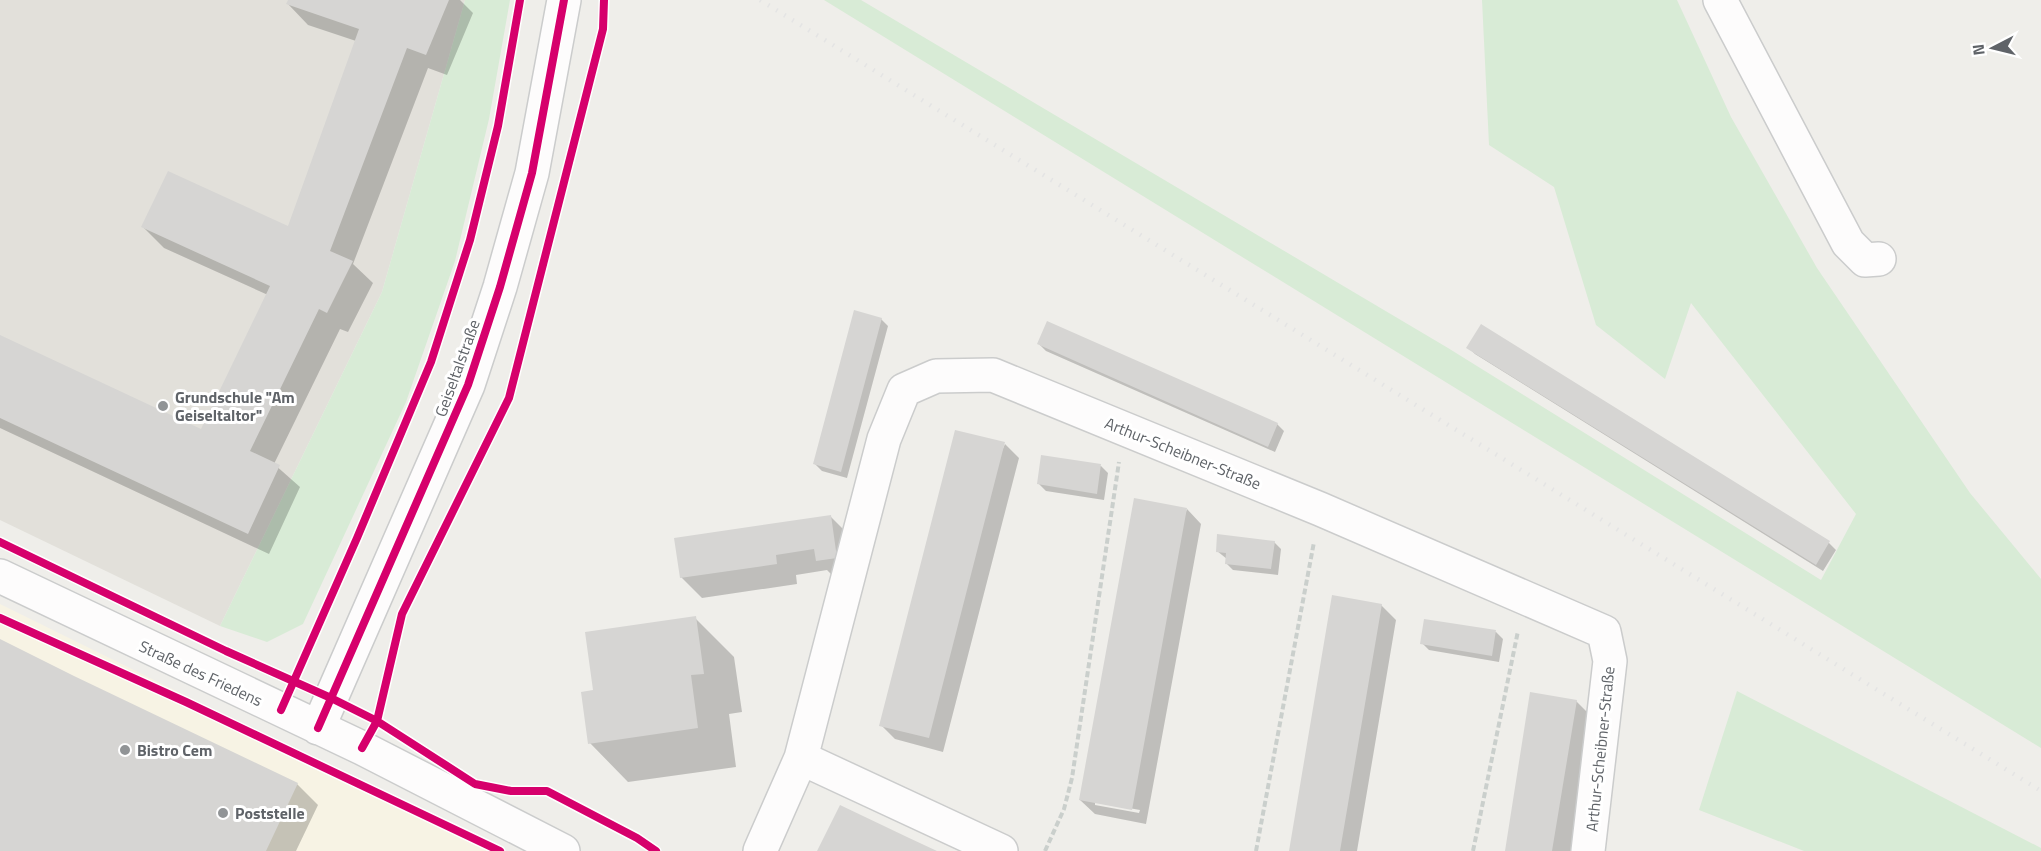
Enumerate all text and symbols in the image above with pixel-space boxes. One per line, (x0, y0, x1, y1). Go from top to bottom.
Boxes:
north arrow (1963, 18, 2023, 78)
text: N (1966, 43, 1991, 57)
street label: Geiseltalstraße (428, 316, 486, 420)
place label: Grundschule "Am Geiseltaltor" (175, 385, 295, 427)
marker: Grundschule "Am Geiseltaltor" (156, 399, 170, 413)
street label: Arthur-Scheibner-Straße (1101, 411, 1265, 495)
street label: Straße des Friedens (135, 634, 267, 712)
street label: Arthur-Scheibner-Straße (1579, 665, 1621, 833)
place label: Bistro Cem (137, 738, 212, 762)
marker: Bistro Cem (118, 743, 132, 757)
place label: Poststelle (235, 801, 305, 825)
marker: Poststelle (216, 806, 230, 820)

